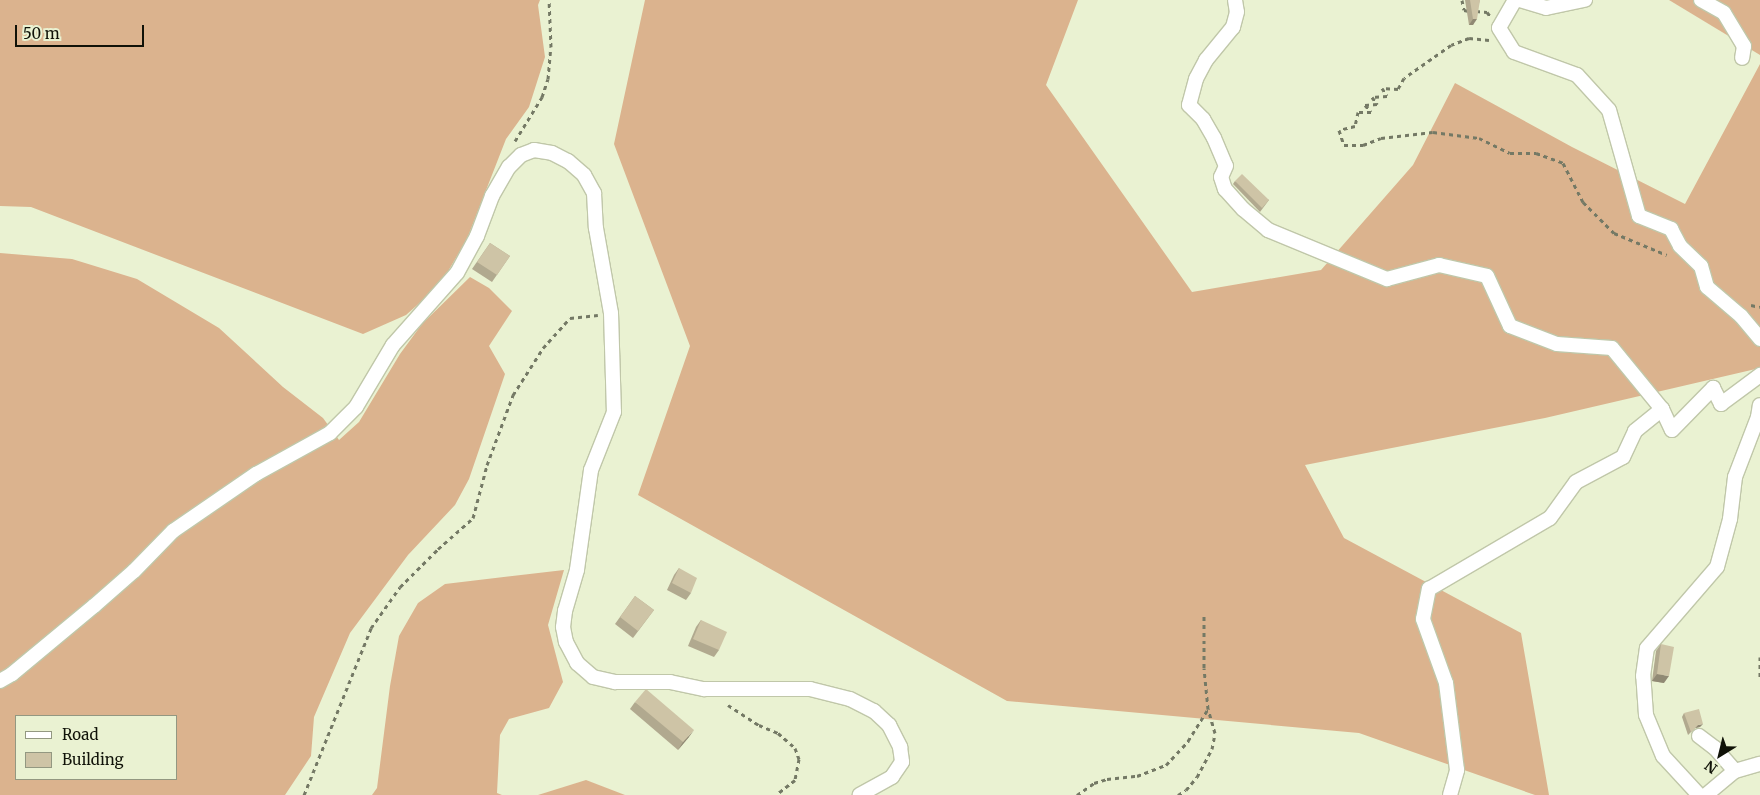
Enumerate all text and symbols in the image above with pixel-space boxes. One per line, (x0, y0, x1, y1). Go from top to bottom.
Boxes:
scale bar (18, 15, 146, 47)
text: 50 m (23, 24, 60, 43)
legend (15, 715, 178, 780)
text: Road (62, 725, 98, 744)
north arrow (1695, 730, 1745, 780)
text: Building (62, 750, 124, 769)
text: N (1701, 757, 1721, 778)

